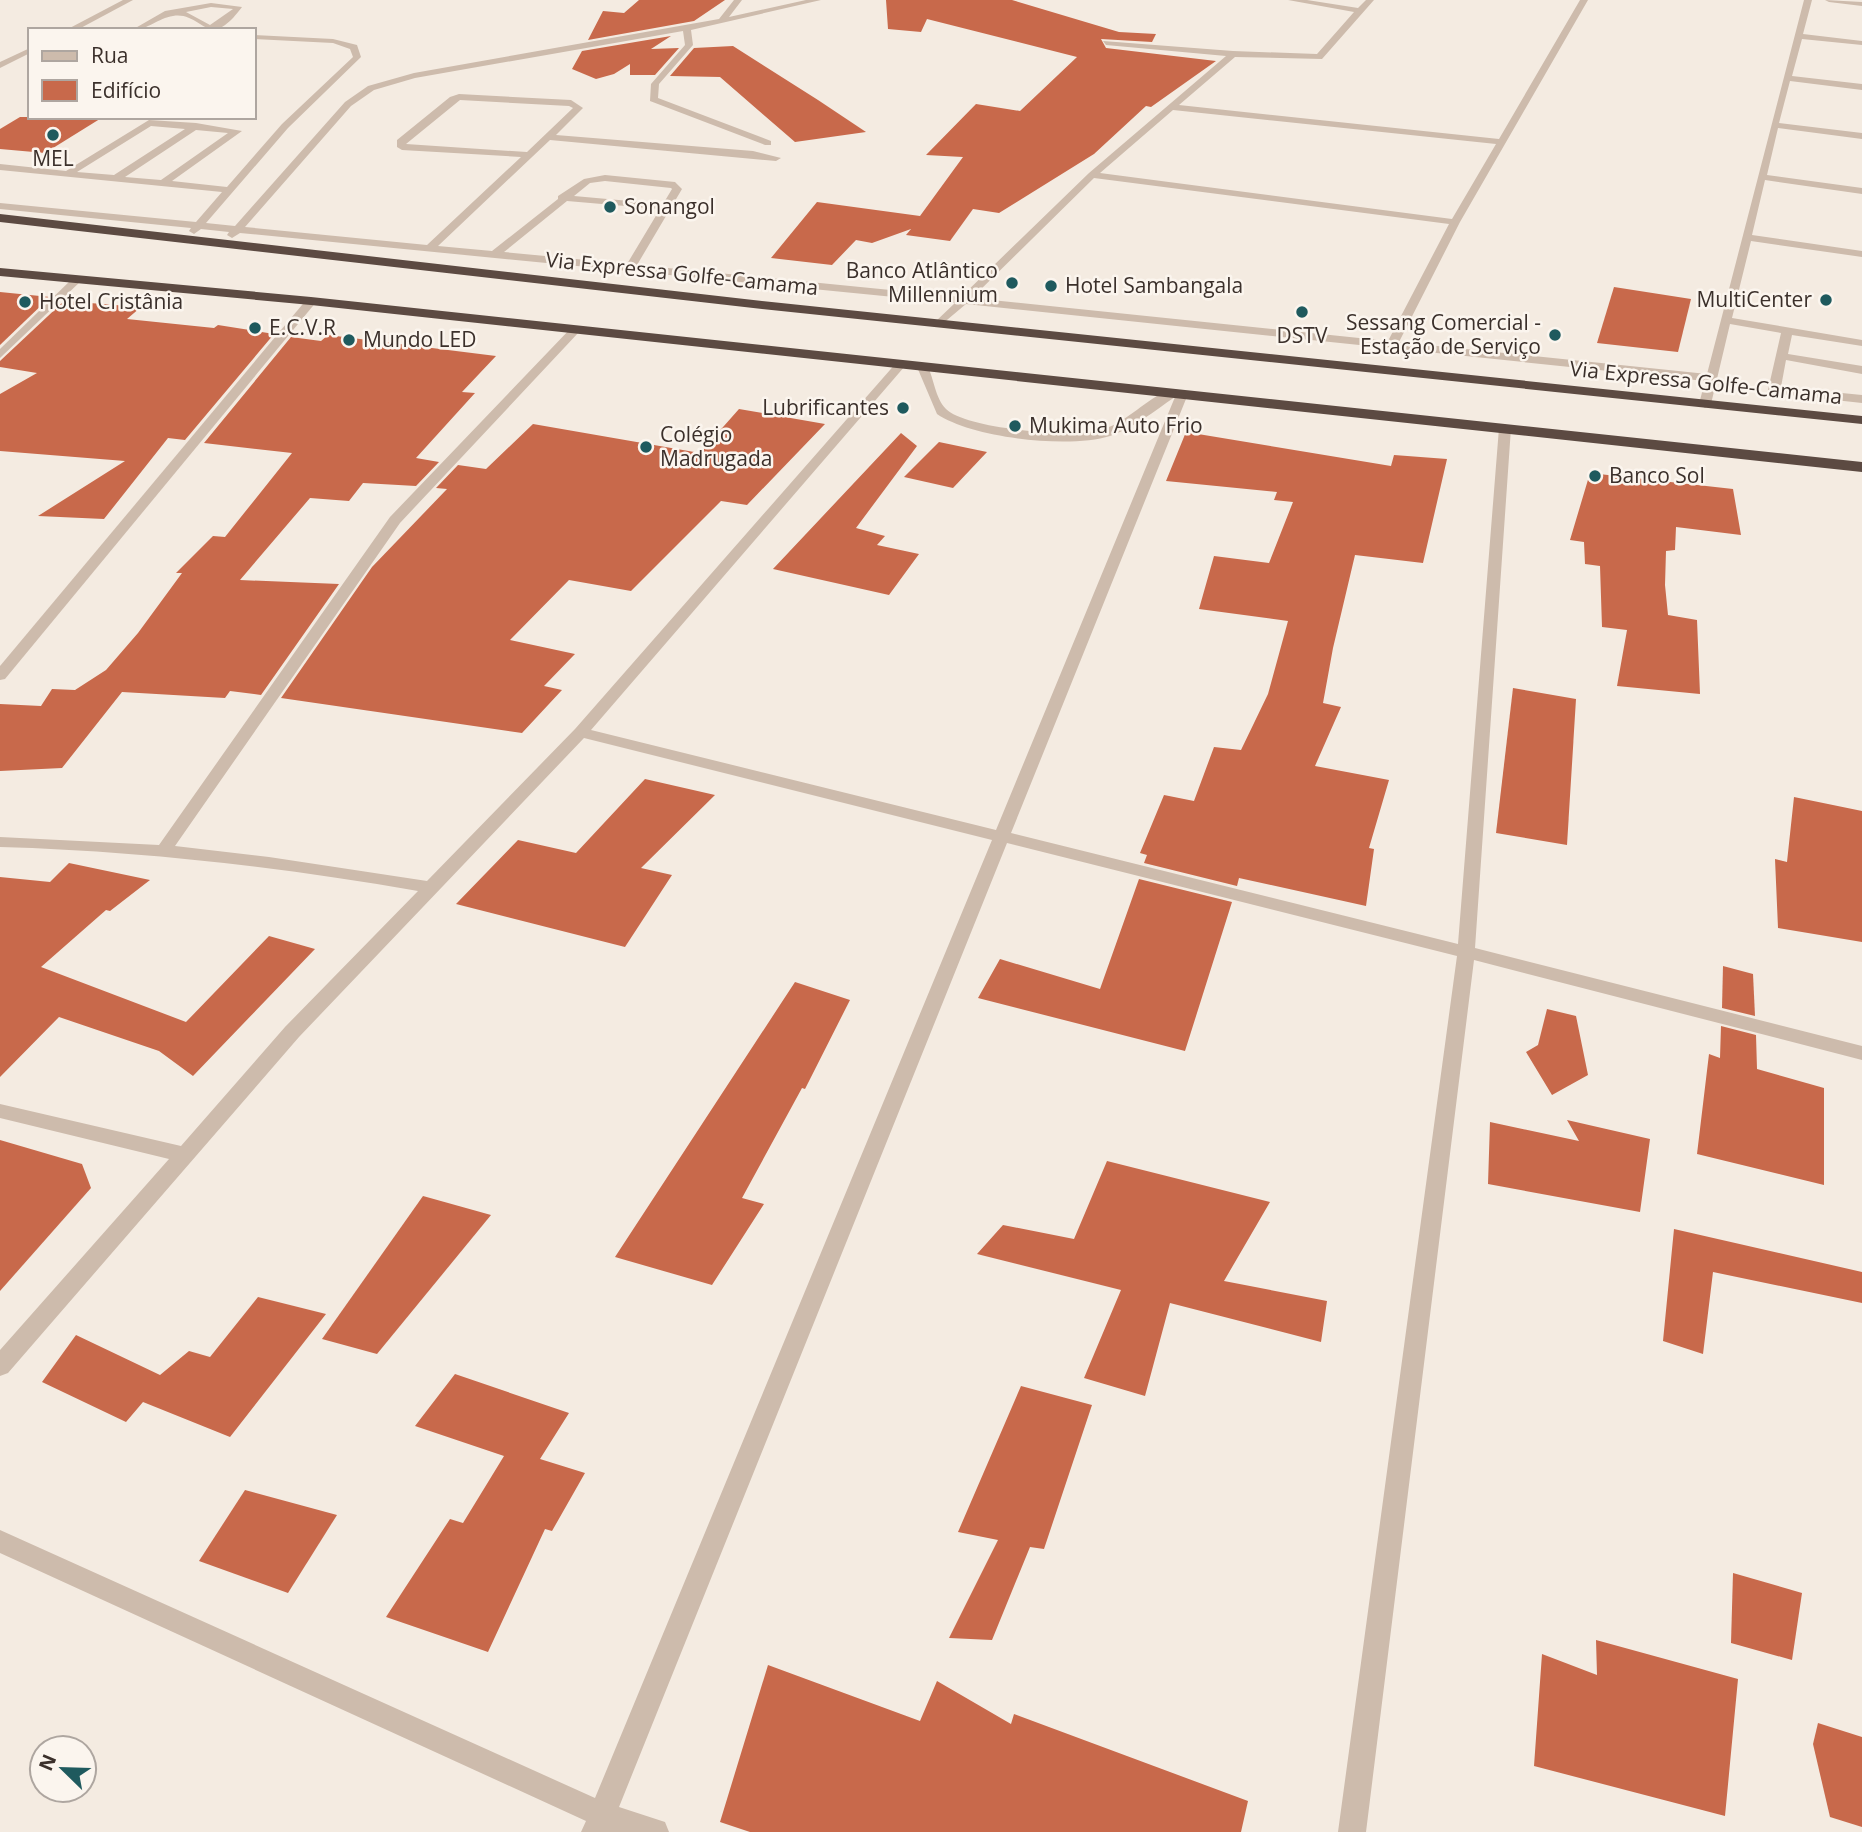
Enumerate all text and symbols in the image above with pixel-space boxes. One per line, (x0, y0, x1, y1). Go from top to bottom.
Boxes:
legend (28, 28, 256, 119)
text: Rua (91, 41, 129, 69)
text: Edifício (91, 76, 161, 104)
marker: MEL (45, 127, 61, 143)
place label: MEL (32, 144, 74, 172)
place label: Sonangol (624, 192, 715, 220)
marker: Sonangol (602, 199, 618, 215)
street label: Via Expressa Golfe-Camama (544, 245, 820, 301)
place label: Banco Atlântico Millennium (846, 256, 998, 308)
place label: Hotel Sambangala (1065, 271, 1243, 299)
marker: Banco Atlântico Millennium (1004, 275, 1020, 291)
marker: Hotel Sambangala (1043, 278, 1059, 294)
place label: MultiCenter (1696, 285, 1812, 313)
place label: Hotel Cristânia (39, 287, 183, 315)
marker: MultiCenter (1818, 292, 1834, 308)
marker: Hotel Cristânia (17, 294, 33, 310)
marker: DSTV (1294, 304, 1310, 320)
place label: Sessang Comercial - Estação de Serviço (1346, 308, 1541, 360)
place label: E.C.V.R (269, 313, 336, 341)
marker: E.C.V.R (247, 320, 263, 336)
place label: DSTV (1277, 321, 1328, 349)
place label: Mundo LED (363, 325, 476, 353)
marker: Sessang Comercial - Estação de Serviço (1547, 327, 1563, 343)
marker: Mundo LED (341, 332, 357, 348)
street label: Via Expressa Golfe-Camama (1568, 354, 1844, 410)
place label: Lubrificantes (762, 393, 889, 421)
marker: Lubrificantes (895, 400, 911, 416)
place label: Mukima Auto Frio (1029, 411, 1203, 439)
marker: Mukima Auto Frio (1007, 418, 1023, 434)
place label: Colégio Madrugada (660, 420, 772, 472)
marker: Colégio Madrugada (638, 439, 654, 455)
place label: Banco Sol (1609, 461, 1705, 489)
marker: Banco Sol (1587, 468, 1603, 484)
north arrow (28, 1734, 98, 1804)
text: N (32, 1750, 62, 1775)

